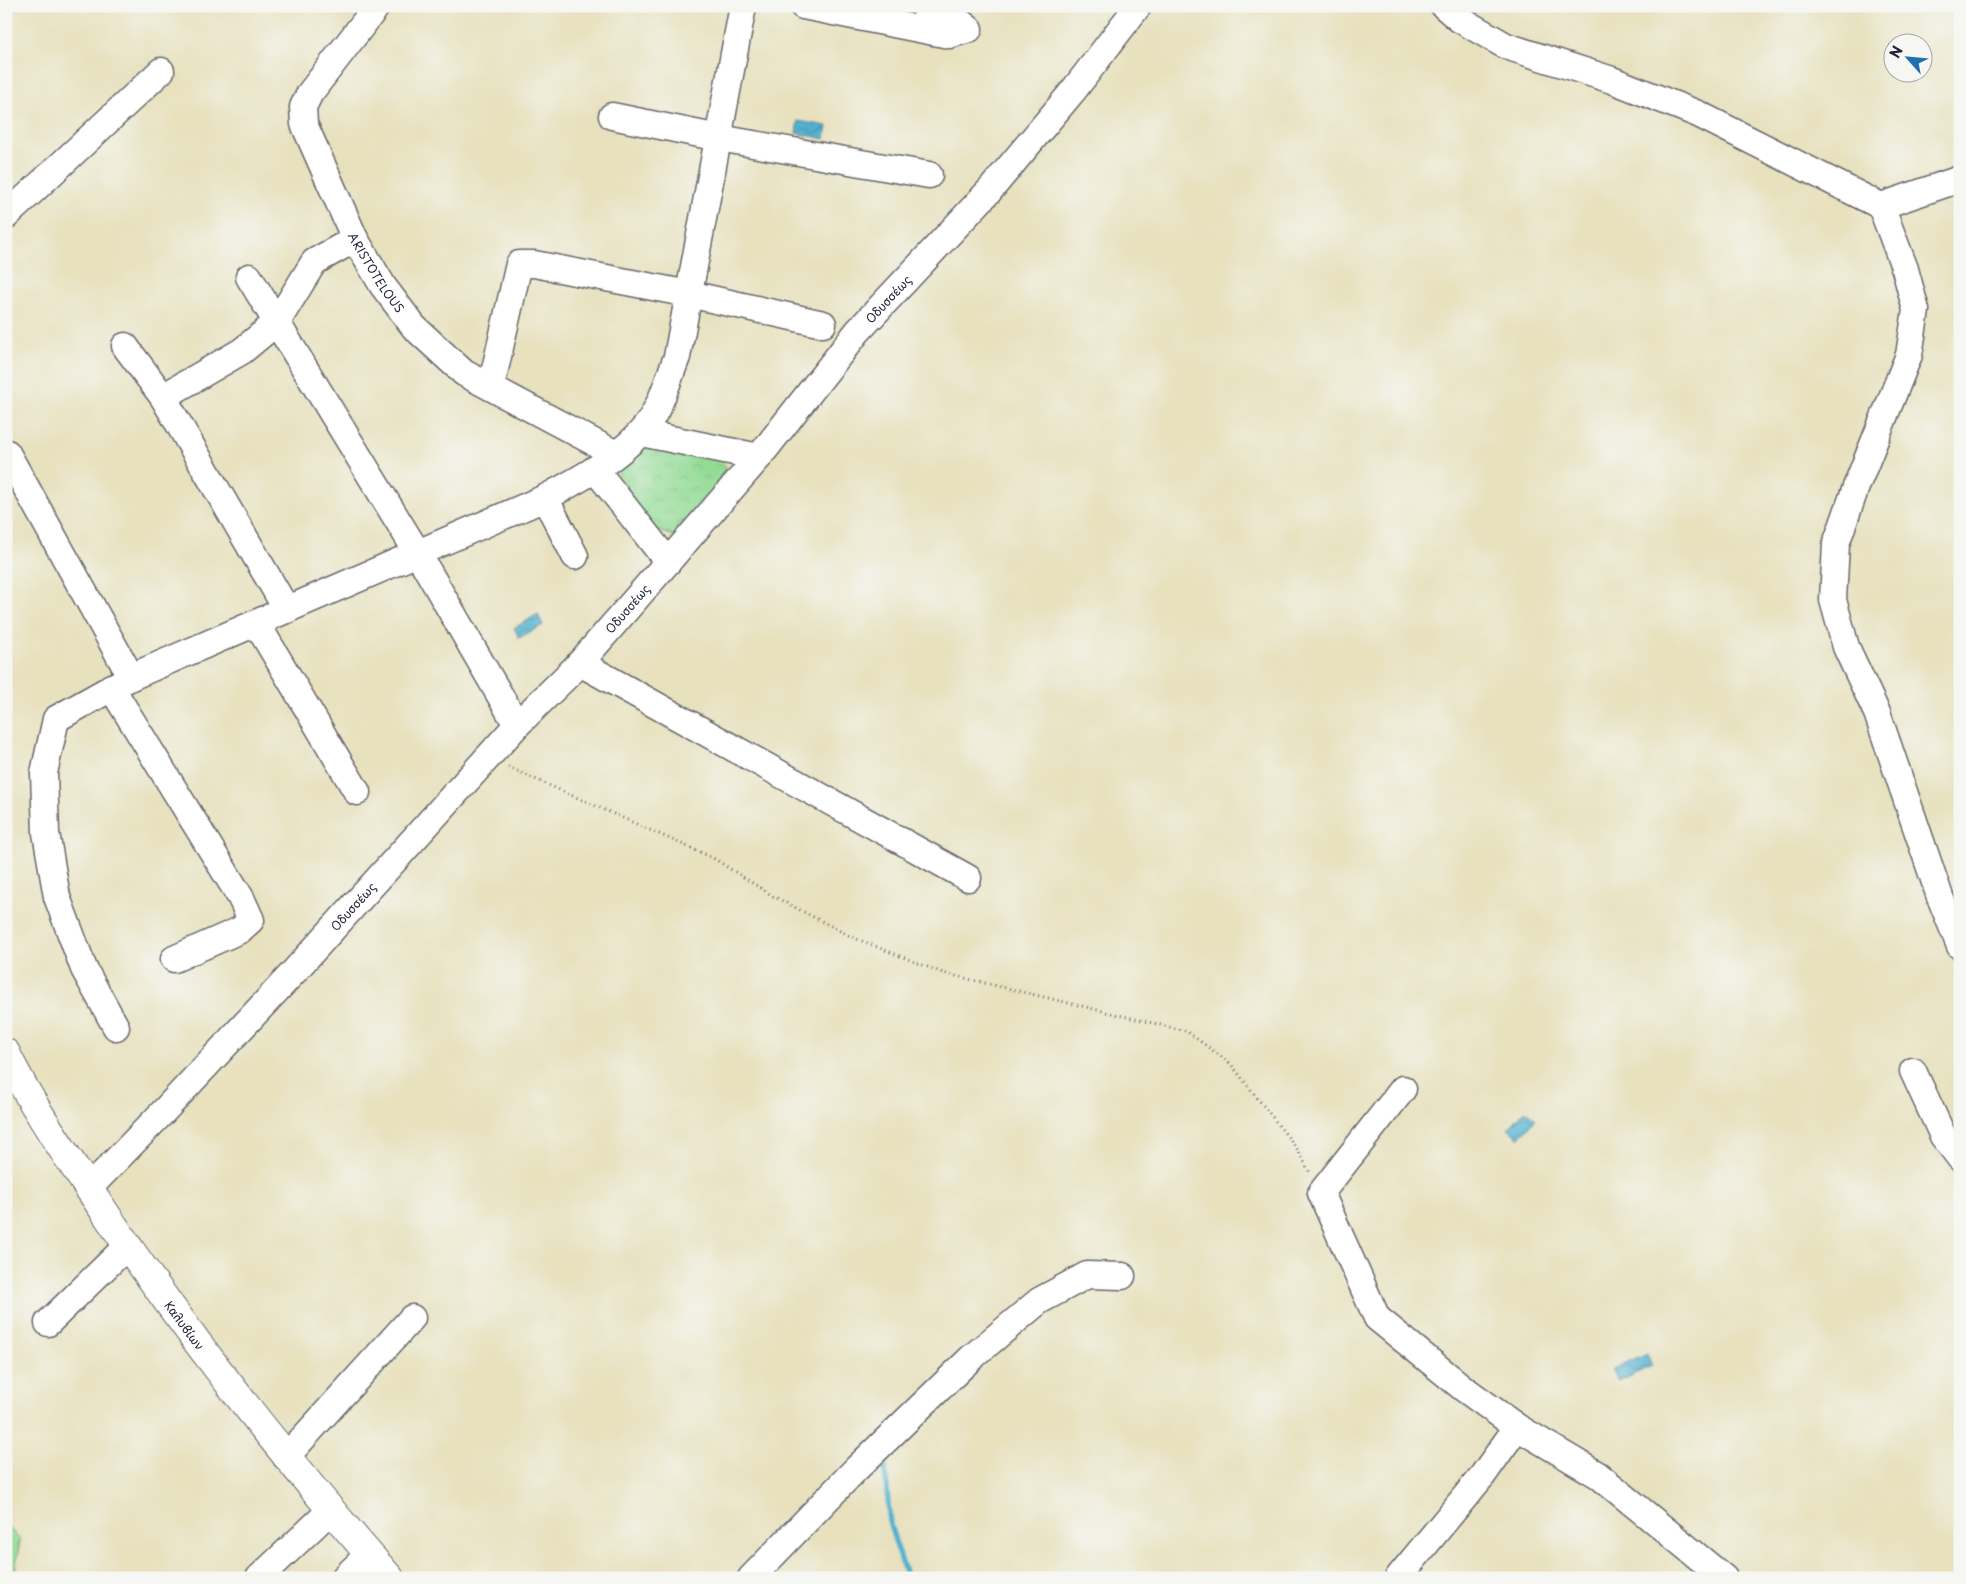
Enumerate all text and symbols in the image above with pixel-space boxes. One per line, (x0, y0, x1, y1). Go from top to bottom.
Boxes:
north arrow (1884, 32, 1934, 82)
text: N (1884, 42, 1908, 62)
street label: ARISTOTELOUS (344, 230, 409, 316)
street label: Οδυσσέως (861, 271, 915, 327)
street label: Οδυσσέως (601, 580, 654, 637)
street label: Οδυσσέως (326, 878, 380, 935)
street label: Καλυβίων (161, 1297, 209, 1354)

